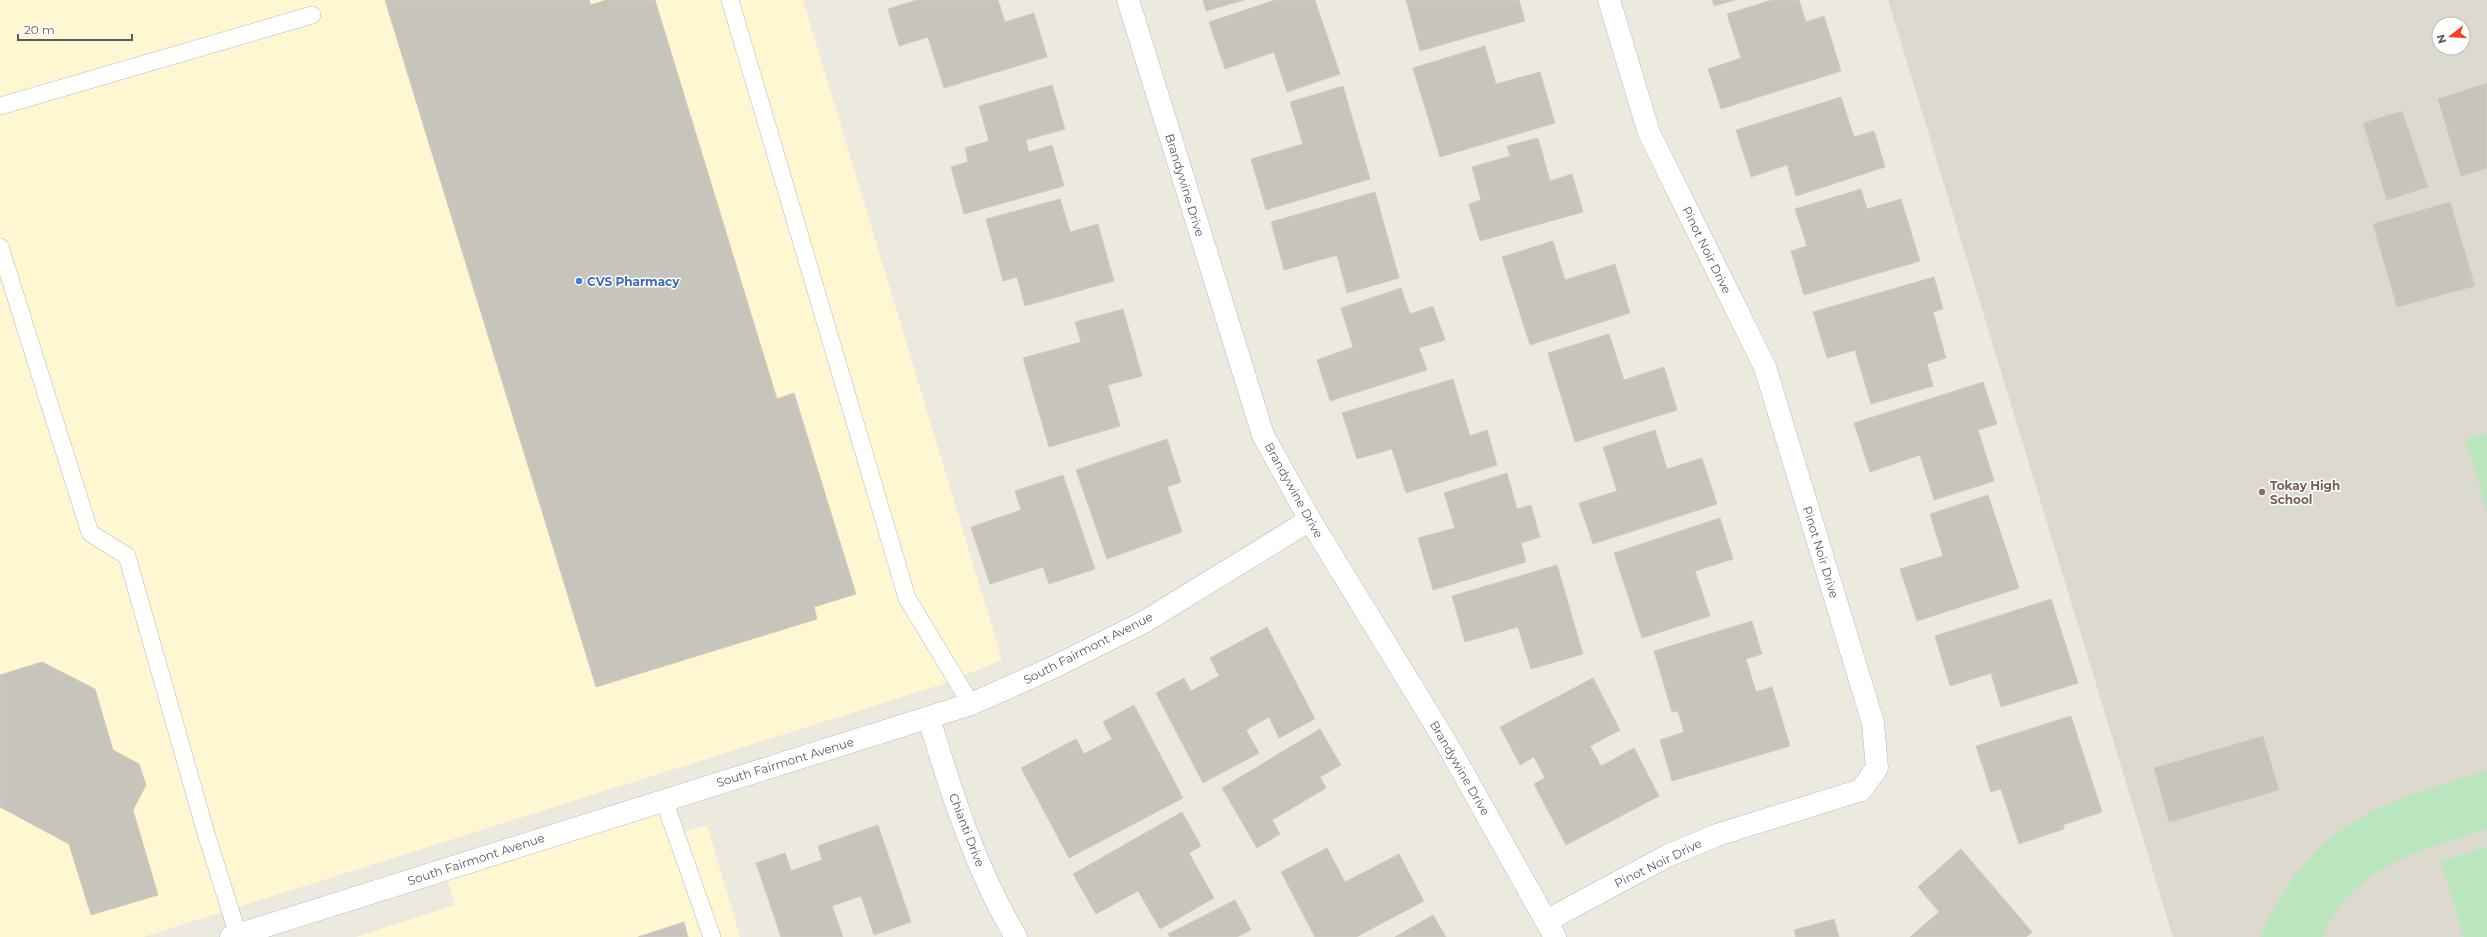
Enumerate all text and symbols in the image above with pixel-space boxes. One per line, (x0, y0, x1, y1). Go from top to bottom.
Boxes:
scale bar (18, 16, 132, 42)
north arrow (2431, 16, 2471, 56)
text: 20 m (24, 22, 55, 37)
text: N (2433, 33, 2449, 45)
street label: Brandywine Drive (1162, 132, 1208, 238)
street label: Pinot Noir Drive (1679, 204, 1735, 296)
place label: CVS Pharmacy (587, 274, 680, 289)
marker: CVS Pharmacy (574, 276, 584, 286)
street label: Brandywine Drive (1262, 440, 1326, 540)
place label: Tokay High School (2270, 478, 2340, 507)
marker: Tokay High School (2257, 487, 2267, 497)
street label: Pinot Noir Drive (1800, 504, 1842, 600)
street label: South Fairmont Avenue (1021, 609, 1155, 687)
street label: Brandywine Drive (1427, 718, 1493, 818)
street label: South Fairmont Avenue (714, 734, 856, 790)
street label: Chianti Drive (946, 791, 988, 869)
street label: South Fairmont Avenue (406, 830, 546, 888)
street label: Pinot Noir Drive (1612, 835, 1704, 891)

